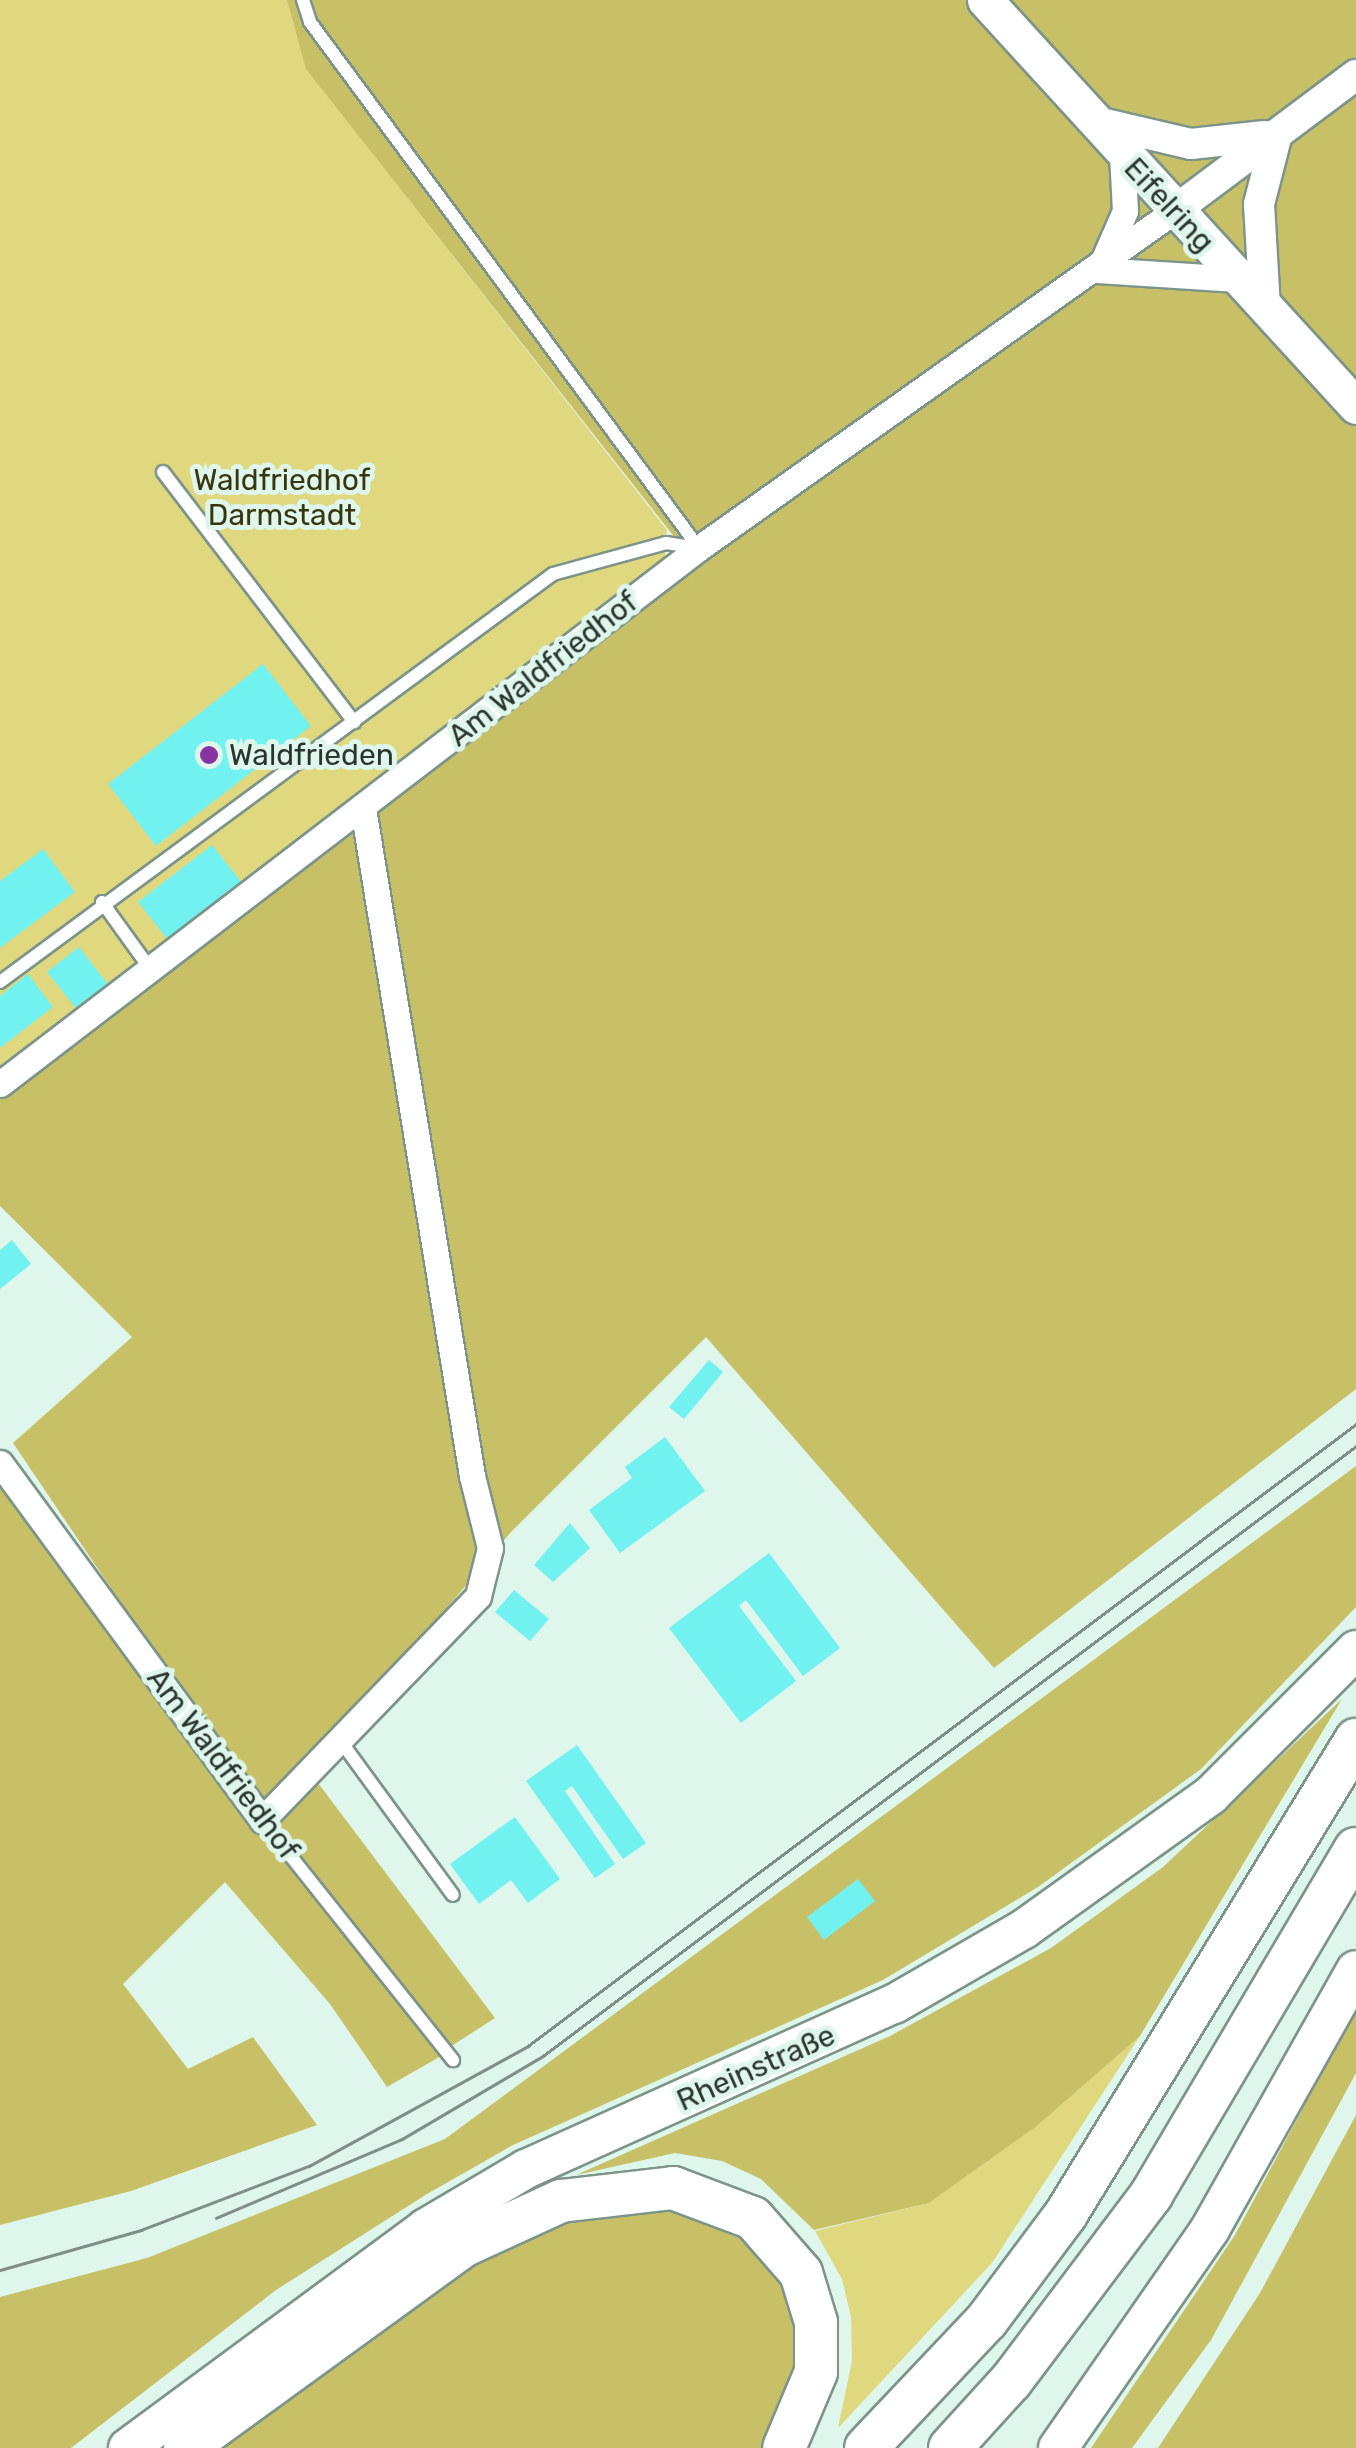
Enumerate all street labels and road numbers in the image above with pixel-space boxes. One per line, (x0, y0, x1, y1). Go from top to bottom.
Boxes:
street label: Eifelring (1116, 150, 1222, 260)
street label: Am Waldfriedhof (441, 584, 645, 754)
street label: Am Waldfriedhof (139, 1661, 307, 1867)
street label: Rheinstraße (671, 2017, 841, 2119)

